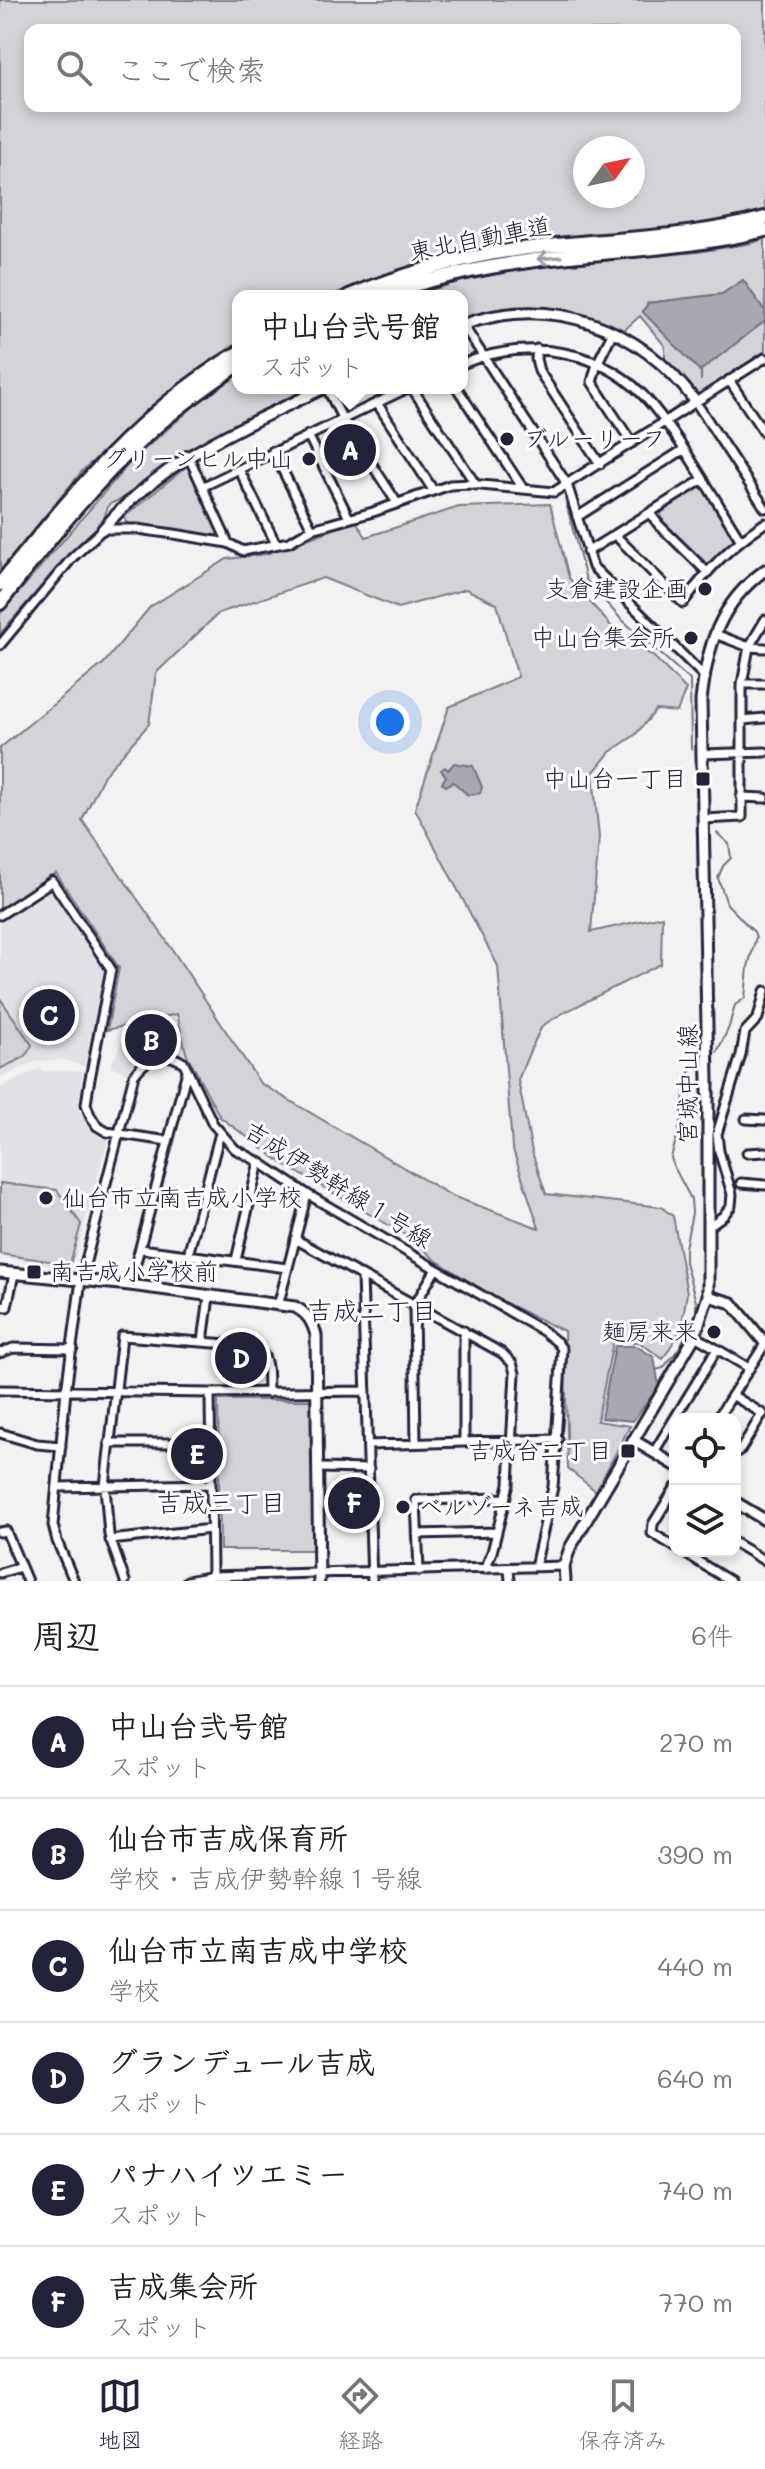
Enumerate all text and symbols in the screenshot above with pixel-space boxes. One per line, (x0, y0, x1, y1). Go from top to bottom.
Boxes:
search box (24, 24, 741, 112)
icon: search (52, 46, 96, 90)
text: ここで検索 (116, 49, 266, 89)
north arrow (573, 136, 645, 208)
street label: 東北自動車道 (406, 209, 553, 266)
one-way arrow (536, 251, 563, 266)
popup (232, 290, 468, 394)
text: 中山台弐号館 (260, 305, 440, 345)
text: スポット (260, 349, 364, 383)
pin: A (324, 420, 376, 480)
place label: ブルーリーフ (523, 422, 666, 453)
marker: ブルーリーフ (498, 430, 516, 448)
place label: グリーンヒル中山 (103, 442, 293, 473)
marker: グリーンヒル中山 (300, 450, 318, 468)
place label: 支倉建設企画 (545, 572, 689, 603)
marker: 支倉建設企画 (696, 580, 714, 598)
place label: 中山台集会所 (531, 621, 675, 652)
marker: 中山台集会所 (682, 629, 700, 647)
your location (370, 702, 410, 742)
place label: 中山台一丁目 (543, 762, 687, 793)
marker: 中山台一丁目 (694, 770, 712, 788)
pin: C (23, 985, 75, 1045)
pin: B (125, 1010, 177, 1070)
street label: 宮城中山線 (671, 1024, 702, 1144)
street label: 吉成伊勢幹線１号線 (239, 1113, 439, 1254)
place label: 仙台市立南吉成小学校 (62, 1181, 302, 1212)
marker: 仙台市立南吉成小学校 (37, 1189, 55, 1207)
place label: 南吉成小学校前 (50, 1255, 218, 1286)
marker: 南吉成小学校前 (25, 1263, 43, 1281)
district label: 吉成二丁目 (307, 1293, 437, 1327)
place label: 麺房来来 (602, 1315, 698, 1346)
marker: 麺房来来 (705, 1323, 723, 1341)
pin: D (215, 1328, 267, 1388)
map controls (669, 1413, 741, 1557)
button: locate (669, 1413, 741, 1485)
pin: E (171, 1424, 223, 1484)
place label: 吉成台二丁目 (468, 1434, 612, 1465)
marker: 吉成台二丁目 (619, 1442, 637, 1460)
pin: F (328, 1473, 380, 1533)
district label: 吉成三丁目 (156, 1485, 286, 1519)
button: layers (669, 1485, 741, 1557)
place label: ベルゾーネ吉成 (419, 1490, 584, 1521)
marker: ベルゾーネ吉成 (394, 1498, 412, 1516)
text: 周辺 (32, 1612, 100, 1657)
text: 6件 (691, 1618, 733, 1652)
text: 中山台弐号館 (108, 1705, 288, 1745)
text: A (49, 1725, 67, 1759)
text: 270 m (659, 1725, 733, 1759)
text: スポット (108, 1749, 212, 1783)
text: 仙台市吉成保育所 (108, 1817, 348, 1857)
text: B (49, 1837, 67, 1871)
text: 390 m (657, 1837, 733, 1871)
text: 学校 · 吉成伊勢幹線１号線 (108, 1861, 422, 1895)
text: 仙台市立南吉成中学校 (108, 1929, 408, 1969)
text: C (48, 1949, 68, 1983)
text: 440 m (657, 1949, 733, 1983)
text: 学校 (108, 1973, 160, 2007)
text: グランデュール吉成 (108, 2041, 376, 2081)
text: D (49, 2061, 67, 2095)
text: 640 m (657, 2061, 733, 2095)
text: スポット (108, 2085, 212, 2119)
text: パナハイツエミー (108, 2153, 348, 2193)
text: E (50, 2173, 66, 2207)
text: 740 m (658, 2173, 733, 2207)
text: スポット (108, 2197, 212, 2231)
text: 吉成集会所 (108, 2265, 258, 2305)
text: F (50, 2285, 66, 2319)
text: 770 m (659, 2285, 733, 2319)
text: スポット (108, 2309, 212, 2343)
tab: 地図 (98, 2374, 142, 2454)
tab: 経路 (338, 2374, 383, 2454)
tab: 保存済み (579, 2374, 667, 2454)

